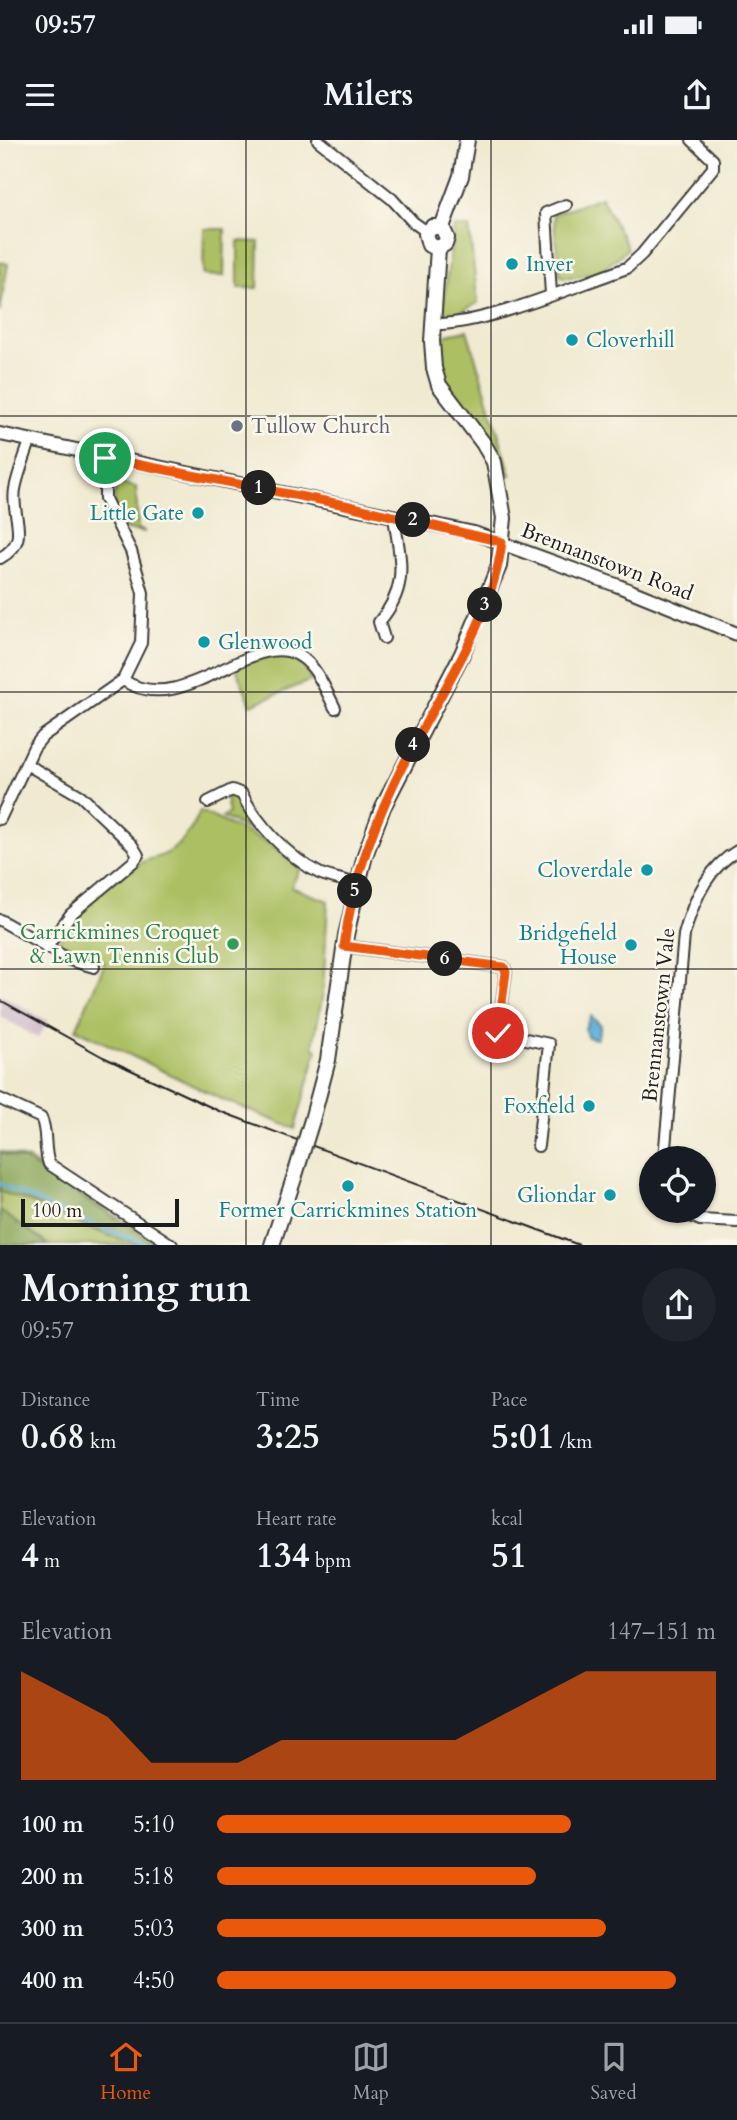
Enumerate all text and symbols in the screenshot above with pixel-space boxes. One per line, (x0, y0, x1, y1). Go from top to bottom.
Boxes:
text: 09:57 (35, 7, 96, 42)
text: Milers (324, 73, 413, 117)
icon: menu (21, 76, 59, 114)
icon: share (678, 76, 716, 114)
place label: Inver (526, 250, 573, 279)
marker: Inver (504, 256, 520, 272)
place label: Cloverhill (586, 326, 675, 355)
marker: Cloverhill (564, 332, 580, 348)
place label: Tullow Church (251, 412, 391, 441)
marker: Tullow Church (229, 418, 245, 434)
pin (75, 428, 135, 488)
icon: arrive (86, 439, 124, 477)
pin: 1 (242, 470, 276, 506)
text: 1 (254, 474, 263, 500)
place label: Little Gate (90, 499, 184, 528)
pin: 2 (396, 502, 430, 538)
marker: Little Gate (190, 505, 206, 521)
text: 2 (408, 506, 417, 532)
street label: Brennanstown Road (517, 516, 697, 608)
pin: 3 (468, 588, 503, 622)
text: 3 (480, 591, 489, 617)
place label: Glenwood (218, 628, 312, 657)
marker: Glenwood (196, 634, 212, 650)
pin: 4 (396, 728, 430, 762)
text: 4 (408, 731, 417, 757)
place label: Cloverdale (537, 856, 633, 885)
marker: Cloverdale (639, 862, 655, 878)
pin: 5 (338, 874, 372, 908)
text: 5 (350, 877, 359, 903)
place label: Carrickmines Croquet & Lawn Tennis Club (20, 918, 219, 971)
place label: Bridgefield House (519, 919, 617, 972)
street label: Brennanstown Vale (635, 926, 683, 1104)
marker: Carrickmines Croquet & Lawn Tennis Club (225, 936, 241, 952)
marker: Bridgefield House (623, 937, 639, 953)
pin: 6 (428, 942, 462, 976)
text: 6 (440, 945, 449, 971)
pin (468, 1003, 528, 1063)
icon: check (479, 1014, 517, 1052)
place label: Foxfield (503, 1092, 575, 1121)
marker: Foxfield (581, 1098, 597, 1114)
map controls (639, 1146, 716, 1223)
button: locate (639, 1146, 716, 1223)
marker: Former Carrickmines Station (340, 1178, 356, 1194)
place label: Gliondar (517, 1181, 596, 1210)
marker: Gliondar (602, 1187, 618, 1203)
scale bar (21, 1196, 178, 1228)
place label: Former Carrickmines Station (219, 1196, 477, 1225)
text: 100 m (32, 1198, 82, 1224)
text: Morning run (21, 1263, 251, 1315)
button: share (642, 1268, 716, 1342)
text: 09:57 (21, 1315, 74, 1346)
text: Distance (21, 1387, 90, 1413)
text: Time (256, 1387, 300, 1413)
text: Pace (491, 1387, 528, 1413)
text: 0.68 (21, 1413, 85, 1461)
text: 3:25 (256, 1413, 320, 1461)
text: 5:01 (491, 1413, 555, 1461)
text: km (85, 1429, 116, 1455)
text: /km (555, 1429, 592, 1455)
text: Elevation (21, 1506, 96, 1532)
text: Heart rate (256, 1506, 337, 1532)
text: kcal (491, 1506, 523, 1532)
text: 4 (21, 1532, 39, 1580)
text: 134 (256, 1532, 310, 1580)
text: 51 (491, 1532, 527, 1580)
text: m (39, 1548, 60, 1574)
text: bpm (310, 1548, 351, 1574)
text: Elevation (21, 1616, 112, 1647)
text: 147–151 m (607, 1616, 716, 1647)
text: 100 m (21, 1809, 84, 1840)
text: 5:10 (133, 1809, 174, 1840)
text: 200 m (21, 1861, 84, 1892)
text: 5:18 (133, 1861, 174, 1892)
text: 300 m (21, 1913, 84, 1944)
text: 5:03 (133, 1913, 174, 1944)
text: 400 m (21, 1965, 84, 1996)
text: 4:50 (133, 1965, 174, 1996)
tab: Home (100, 2038, 151, 2106)
tab: Map (352, 2038, 390, 2106)
tab: Saved (591, 2038, 637, 2106)

